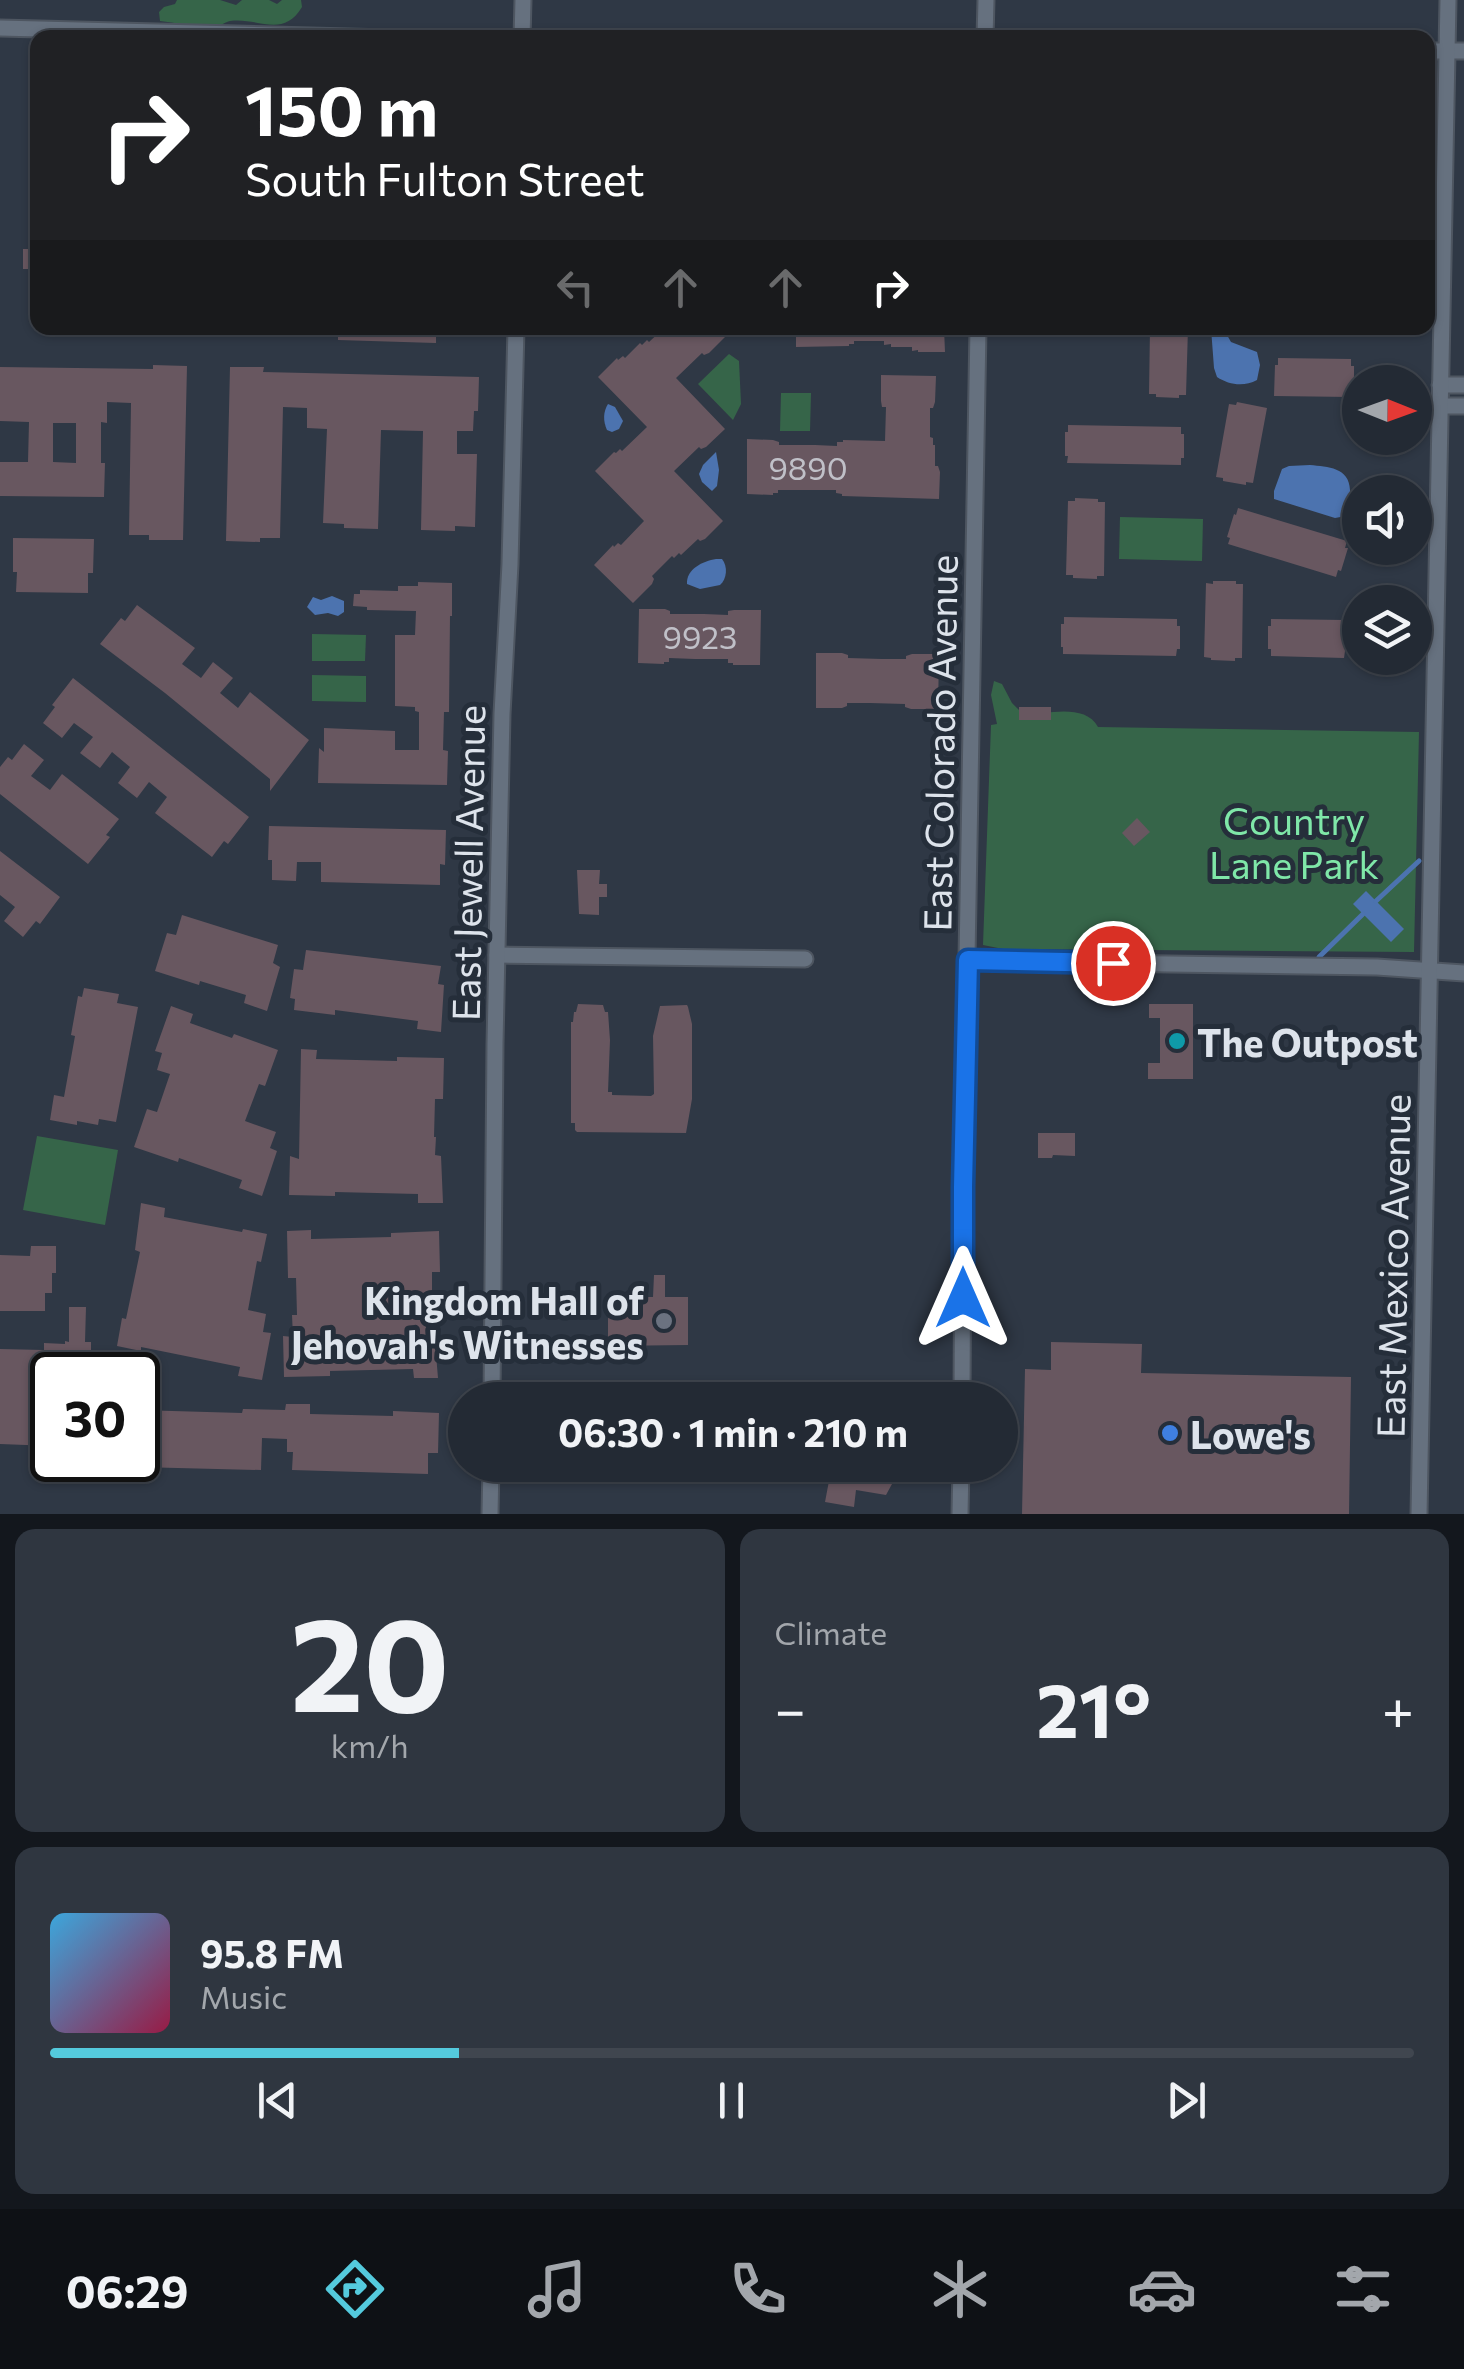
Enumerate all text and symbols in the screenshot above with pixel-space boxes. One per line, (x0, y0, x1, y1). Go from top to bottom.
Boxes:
text: 150 m (245, 65, 438, 150)
icon: right (80, 70, 210, 200)
text: South Fulton Street (245, 150, 645, 205)
icon: left (548, 260, 603, 315)
icon: ahead (653, 260, 708, 315)
icon: ahead (758, 260, 813, 315)
icon: right (863, 260, 918, 315)
north arrow (1342, 365, 1432, 455)
map controls (1342, 365, 1432, 675)
house number: 9890 (768, 447, 848, 487)
button: sound (1342, 475, 1432, 565)
street label: East Colorado Avenue (912, 554, 966, 932)
button: layers (1342, 585, 1432, 675)
house number: 9923 (663, 616, 737, 656)
street label: East Jewell Avenue (441, 705, 493, 1021)
park label: Country Lane Park (1209, 796, 1379, 887)
pin (1071, 921, 1156, 1006)
icon: arrive (1086, 936, 1141, 991)
place label: The Outpost (1197, 1018, 1418, 1065)
marker: The Outpost (1166, 1030, 1188, 1052)
street label: East Mexico Avenue (1365, 1093, 1419, 1439)
position arrow (911, 1246, 1015, 1350)
place label: Kingdom Hall of Jehovah's Witnesses (291, 1276, 644, 1367)
marker: Kingdom Hall of Jehovah's Witnesses (653, 1310, 675, 1332)
speed limit sign: 30 (30, 1352, 160, 1482)
text: 06:30 · 1 min · 210 m (558, 1408, 908, 1455)
place label: Lowe's (1190, 1410, 1311, 1457)
marker: Lowe's (1159, 1422, 1181, 1444)
text: 20 (290, 1580, 450, 1739)
text: Climate (775, 1612, 887, 1652)
text: 21° (1036, 1662, 1151, 1753)
text: − (775, 1674, 806, 1741)
text: + (1382, 1674, 1414, 1741)
text: km/h (331, 1725, 409, 1765)
text: 95.8 FM (200, 1929, 344, 1976)
text: Music (200, 1976, 287, 2016)
icon: previous (250, 2073, 305, 2128)
icon: pause (704, 2073, 759, 2128)
icon: next (1159, 2073, 1214, 2128)
icon: directions (320, 2254, 390, 2324)
icon: music (522, 2254, 592, 2324)
icon: phone (723, 2254, 793, 2324)
icon: climate (925, 2254, 995, 2324)
icon: car (1127, 2254, 1197, 2324)
icon: filters (1328, 2254, 1398, 2324)
text: 06:29 (66, 2262, 188, 2317)

